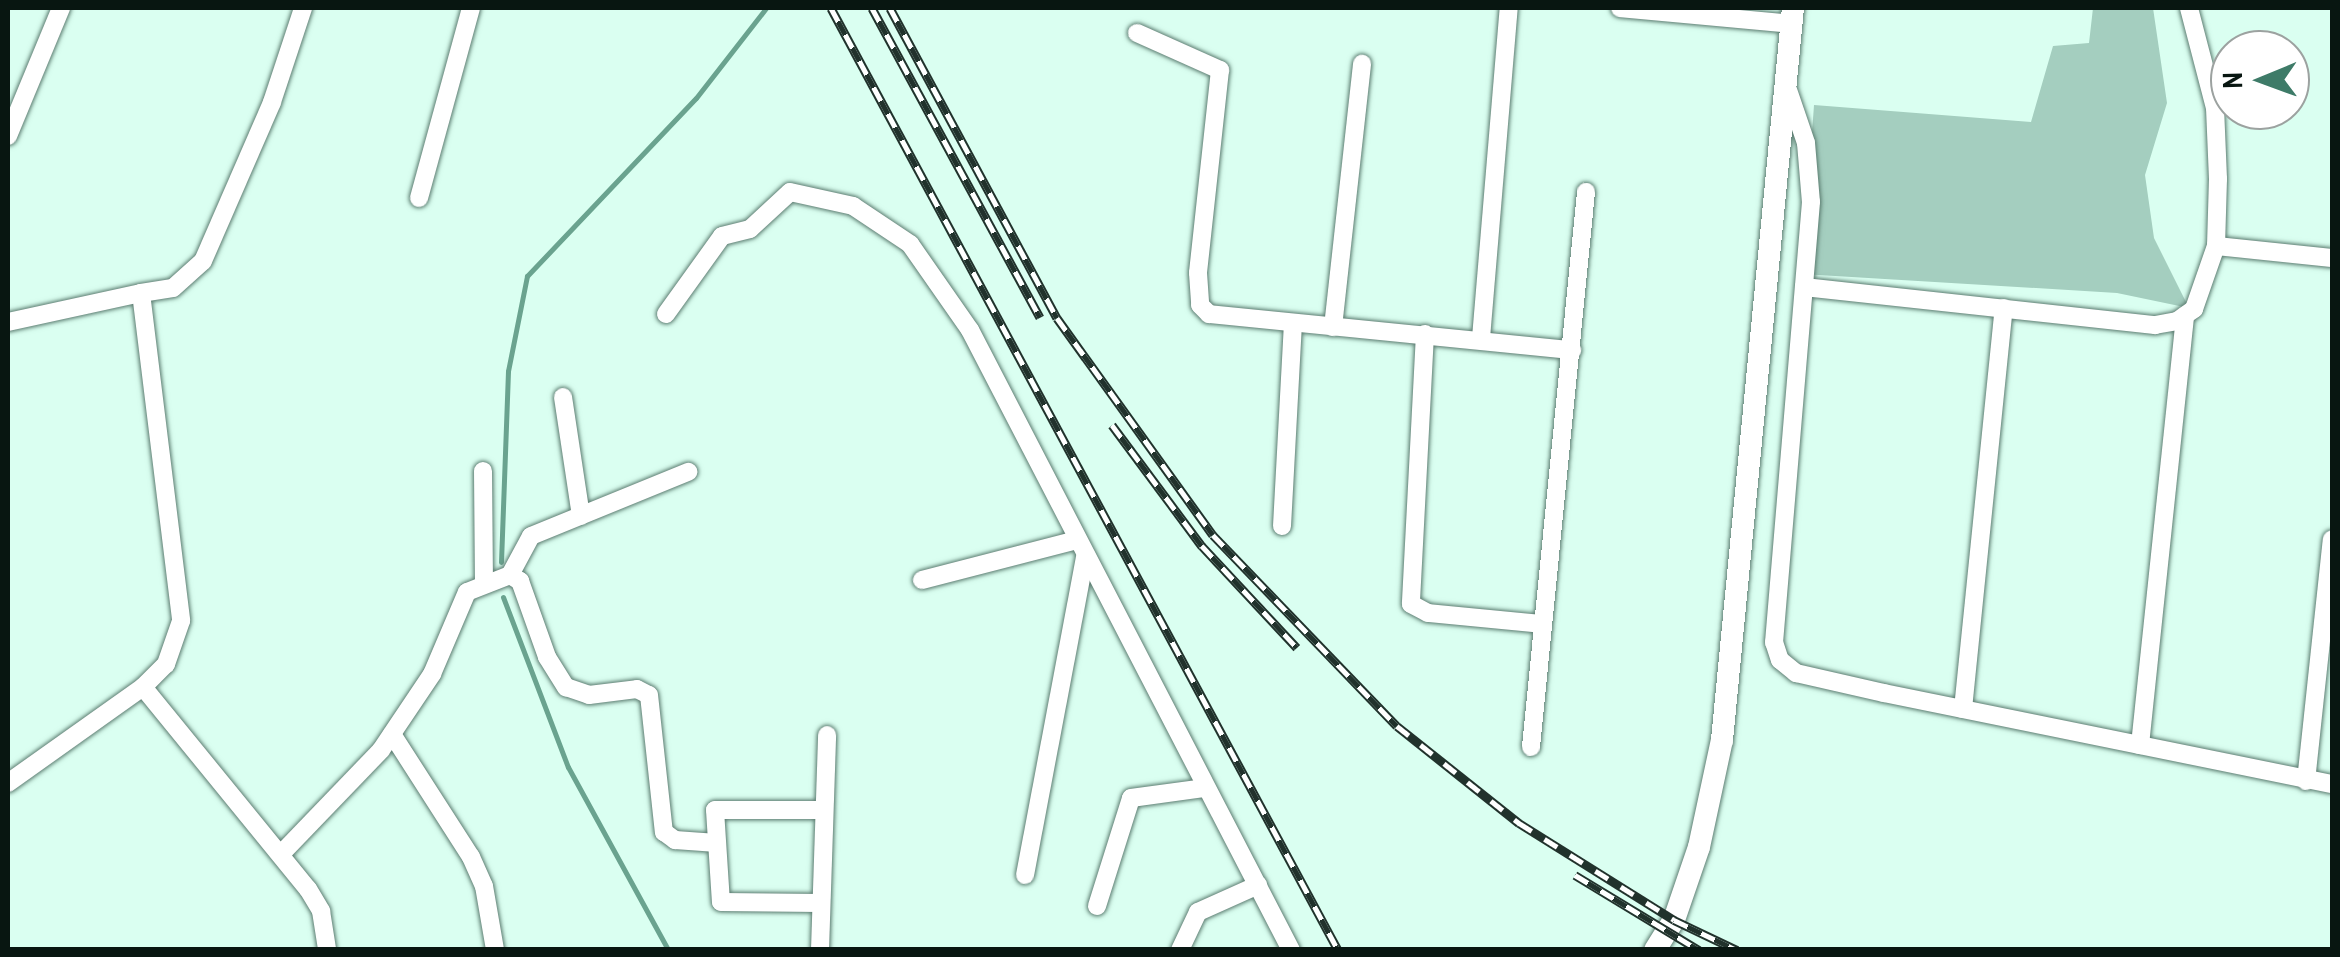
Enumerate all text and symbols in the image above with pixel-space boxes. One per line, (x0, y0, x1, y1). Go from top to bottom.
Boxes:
north arrow (2210, 30, 2310, 130)
text: N (2213, 72, 2251, 89)

